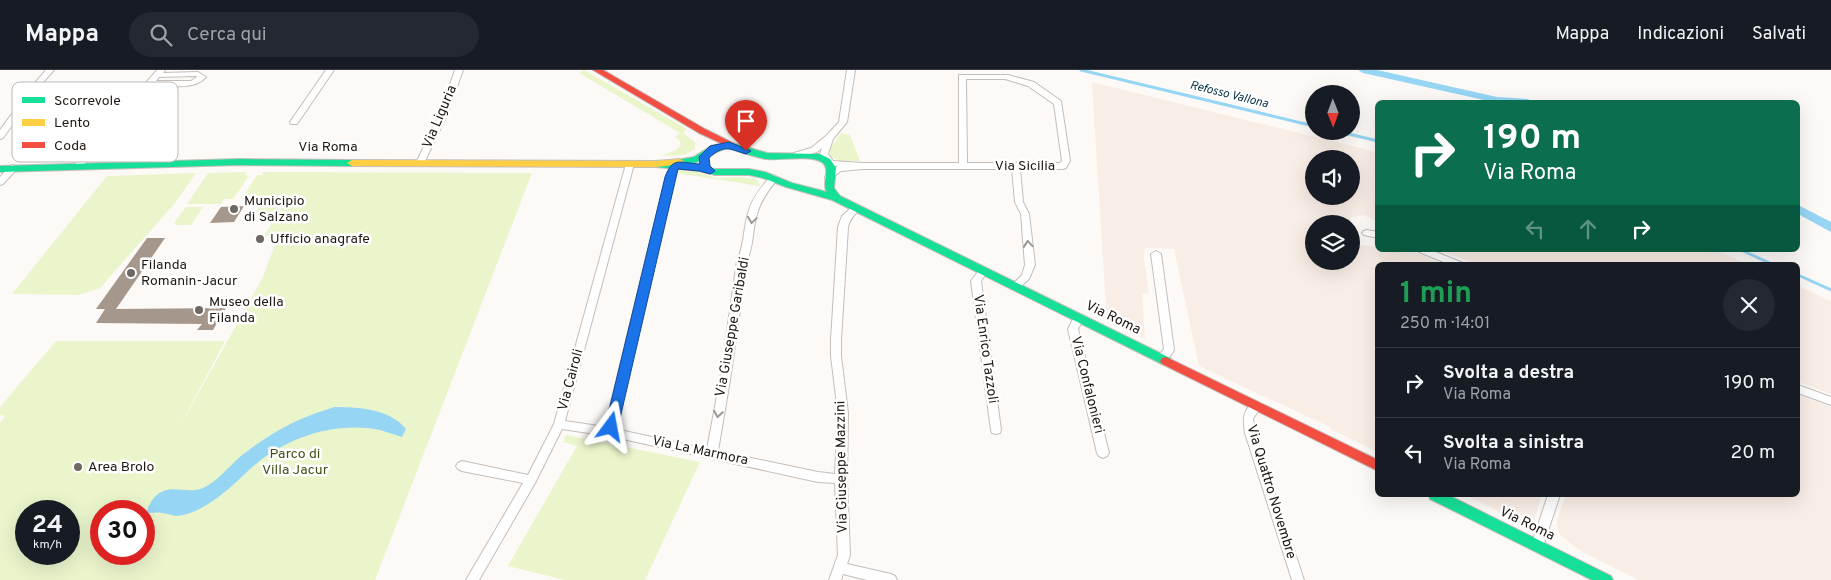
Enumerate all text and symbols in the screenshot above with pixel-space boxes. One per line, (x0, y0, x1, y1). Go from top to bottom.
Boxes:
search box (129, 12, 479, 57)
text: Mappa (25, 20, 99, 50)
icon: search (147, 21, 175, 49)
text: Cerca qui (187, 23, 267, 47)
text: Mappa (1556, 23, 1609, 46)
text: Indicazioni (1637, 23, 1724, 46)
text: Salvati (1752, 23, 1806, 46)
water label: Refosso Vallona (1188, 78, 1271, 113)
legend (12, 82, 178, 162)
street label: Via Liguria (419, 83, 461, 151)
north arrow (1305, 85, 1360, 140)
map controls (1305, 85, 1360, 270)
text: Scorrevole (54, 93, 121, 110)
pin (725, 100, 767, 151)
icon: arrive (732, 107, 760, 135)
text: Lento (54, 115, 90, 132)
text: 190 m (1483, 117, 1581, 161)
icon: right (1400, 120, 1465, 185)
text: Coda (54, 138, 86, 155)
street label: Via Roma (298, 139, 358, 156)
button: sound (1305, 150, 1360, 205)
street label: Via Sicilia (995, 158, 1055, 175)
text: Via Roma (1483, 160, 1576, 187)
place label: Municipio di Salzano (244, 193, 309, 226)
marker: Municipio di Salzano (228, 203, 240, 215)
button: layers (1305, 215, 1360, 270)
icon: left (1521, 215, 1549, 243)
icon: ahead (1574, 215, 1602, 243)
icon: right (1627, 215, 1655, 243)
one-way arrow (747, 217, 758, 225)
place label: Ufficio anagrafe (270, 231, 370, 248)
marker: Ufficio anagrafe (254, 233, 266, 245)
one-way arrow (1023, 240, 1034, 248)
street label: Via Giuseppe Garibaldi (712, 256, 754, 398)
place label: Filanda Romanin-Jacur (141, 257, 238, 290)
marker: Filanda Romanin-Jacur (125, 267, 137, 279)
text: 1 min (1400, 276, 1472, 313)
button: close (1723, 279, 1775, 331)
street label: Via Enrico Tazzoli (969, 293, 1001, 405)
place label: Museo della Filanda (209, 294, 284, 327)
street label: Via Roma (1083, 297, 1143, 339)
marker: Museo della Filanda (193, 304, 205, 316)
text: 250 m · 14:01 (1400, 314, 1490, 334)
street label: Via Confalonieri (1067, 335, 1107, 435)
street label: Via Cairoli (555, 347, 587, 413)
text: Svolta a destra (1443, 361, 1574, 385)
icon: right (1400, 369, 1428, 397)
text: 190 m (1724, 371, 1775, 395)
text: Via Roma (1443, 385, 1511, 405)
position arrow (584, 400, 636, 452)
street label: Via Giuseppe Mazzini (832, 401, 852, 533)
one-way arrow (713, 410, 724, 418)
street label: Via Quattro Novembre (1242, 423, 1300, 561)
text: Svolta a sinistra (1443, 431, 1584, 455)
street label: Via La Marmora (650, 433, 750, 469)
icon: left (1400, 439, 1428, 467)
text: 20 m (1731, 441, 1775, 465)
park label: Parco di Villa Jacur (262, 446, 329, 479)
text: Via Roma (1443, 455, 1511, 475)
place label: Area Brolo (88, 459, 154, 476)
marker: Area Brolo (72, 461, 84, 473)
speed limit sign: 30 (90, 500, 155, 565)
street label: Via Roma (1497, 503, 1557, 545)
text: 24 (32, 510, 63, 542)
text: km/h (33, 537, 62, 553)

